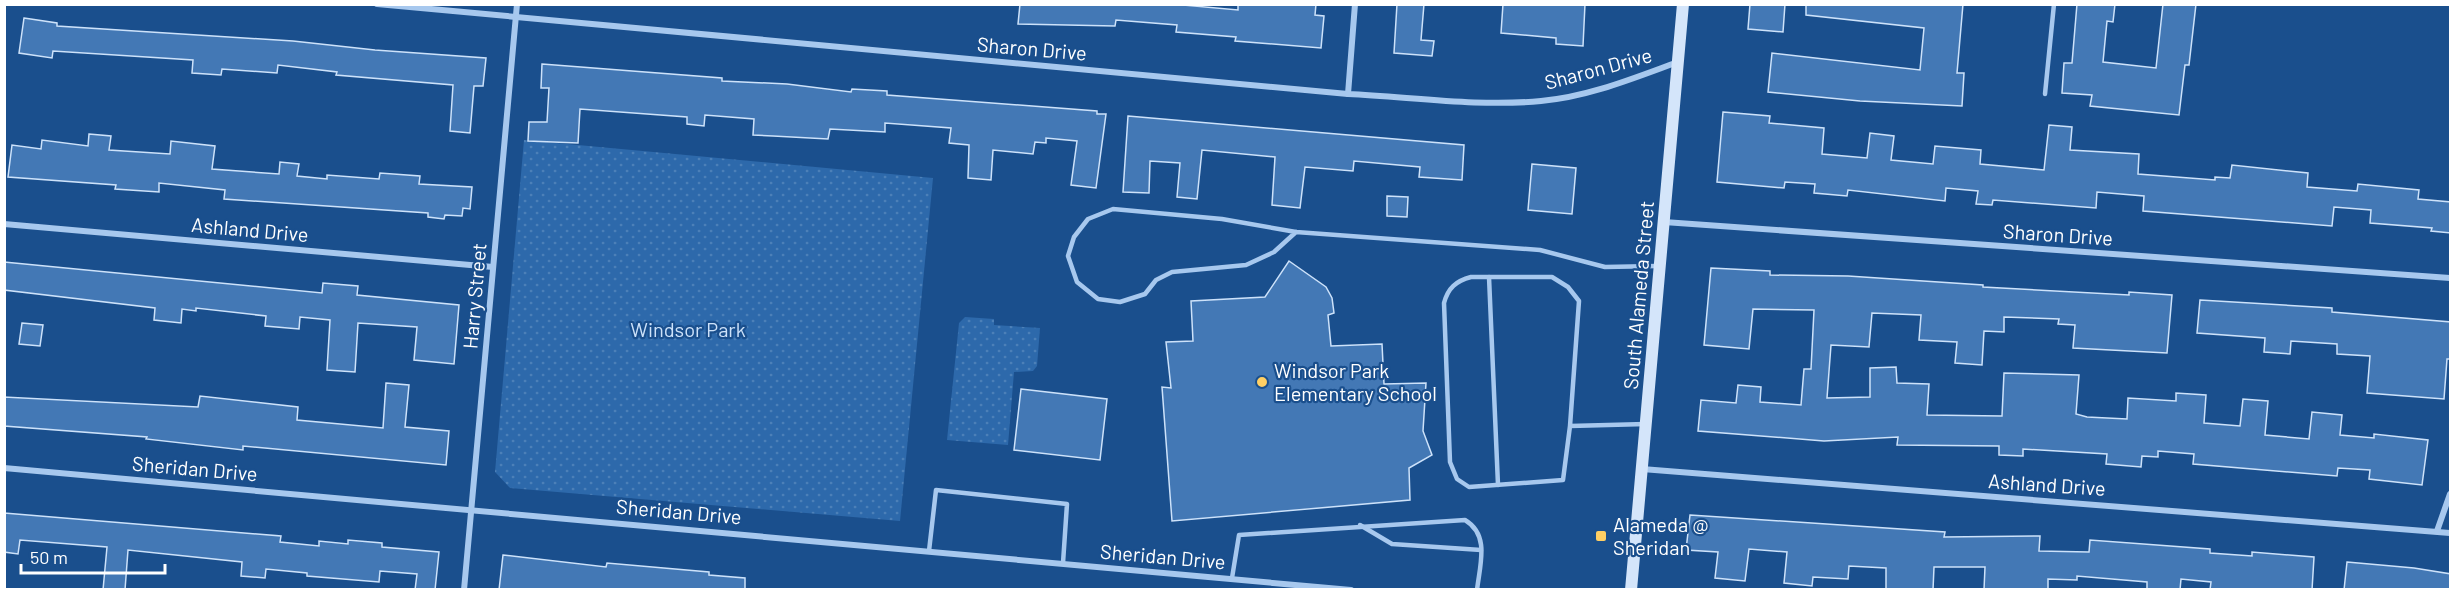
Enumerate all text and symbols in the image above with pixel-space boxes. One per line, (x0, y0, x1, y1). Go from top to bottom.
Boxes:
street label: Sharon Drive (976, 31, 1088, 65)
street label: Sharon Drive (1542, 42, 1654, 94)
street label: South Alameda Street (1618, 200, 1658, 390)
street label: Ashland Drive (190, 212, 310, 246)
street label: Sharon Drive (2002, 218, 2114, 250)
street label: Harry Street (457, 242, 491, 350)
park label: Windsor Park (630, 317, 746, 341)
place label: Windsor Park Elementary School (1274, 358, 1437, 405)
marker: Windsor Park Elementary School (1255, 375, 1269, 389)
street label: Sheridan Drive (131, 451, 259, 485)
street label: Ashland Drive (1988, 468, 2106, 500)
street label: Sheridan Drive (615, 494, 743, 528)
place label: Alameda @ Sheridan (1613, 512, 1709, 559)
marker: Alameda @ Sheridan (1594, 529, 1608, 543)
scale bar (21, 537, 165, 575)
street label: Sheridan Drive (1099, 539, 1227, 573)
text: 50 m (30, 546, 68, 568)

